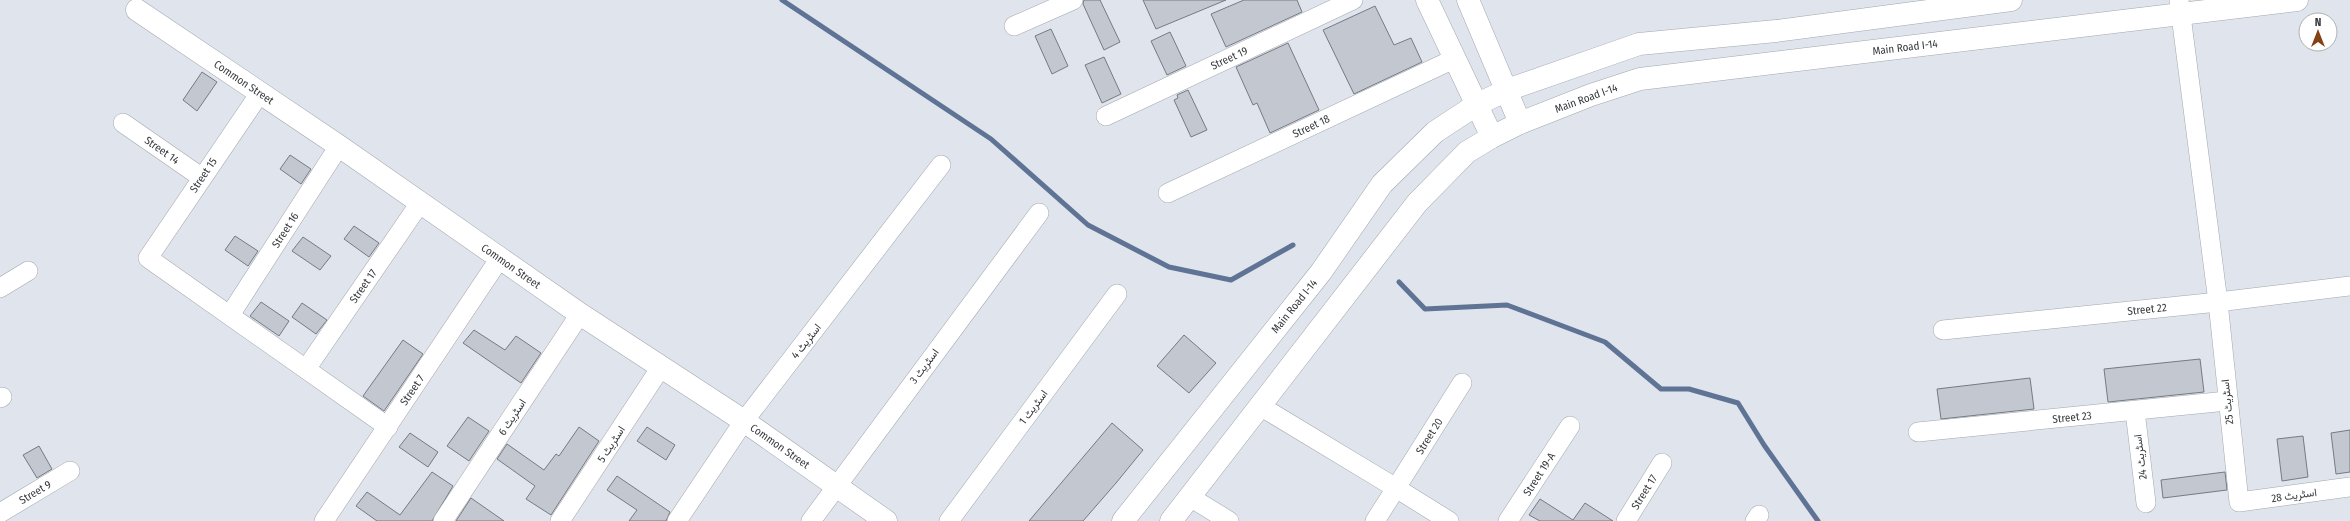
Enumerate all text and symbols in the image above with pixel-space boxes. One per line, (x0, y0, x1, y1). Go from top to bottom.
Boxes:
north arrow (2298, 12, 2338, 52)
text: N (2315, 16, 2321, 29)
street label: Main Road I-14 (1872, 37, 1939, 58)
street label: Street 19 (1209, 44, 1250, 73)
street label: Common Street (211, 58, 276, 107)
street label: Main Road I-14 (1553, 81, 1620, 116)
street label: Street 18 (1291, 112, 1332, 141)
street label: Street 14 (142, 134, 182, 167)
street label: Street 15 (187, 155, 220, 195)
street label: Street 16 (269, 210, 302, 250)
street label: Common Street (479, 241, 543, 292)
street label: Street 17 (347, 266, 380, 306)
street label: Main Road I-14 (1269, 276, 1320, 336)
street label: Street 22 (2127, 301, 2167, 318)
street label: اسٹریٹ 4 (789, 321, 824, 361)
street label: اسٹریٹ 3 (907, 346, 942, 386)
street label: Street 7 (397, 372, 428, 408)
street label: اسٹریٹ 25 (2219, 379, 2236, 425)
street label: اسٹریٹ 1 (1016, 388, 1051, 427)
street label: اسٹریٹ 6 (496, 397, 529, 438)
street label: Street 23 (2052, 409, 2092, 426)
street label: Street 20 (1413, 416, 1446, 457)
street label: Common Street (748, 421, 812, 472)
street label: اسٹریٹ 5 (595, 424, 628, 465)
street label: اسٹریٹ 24 (2131, 434, 2150, 480)
street label: Street 19-A (1521, 450, 1558, 498)
street label: Street 17 (1629, 472, 1660, 512)
street label: Street 9 (17, 478, 54, 507)
street label: اسٹریٹ 28 (2270, 486, 2318, 505)

